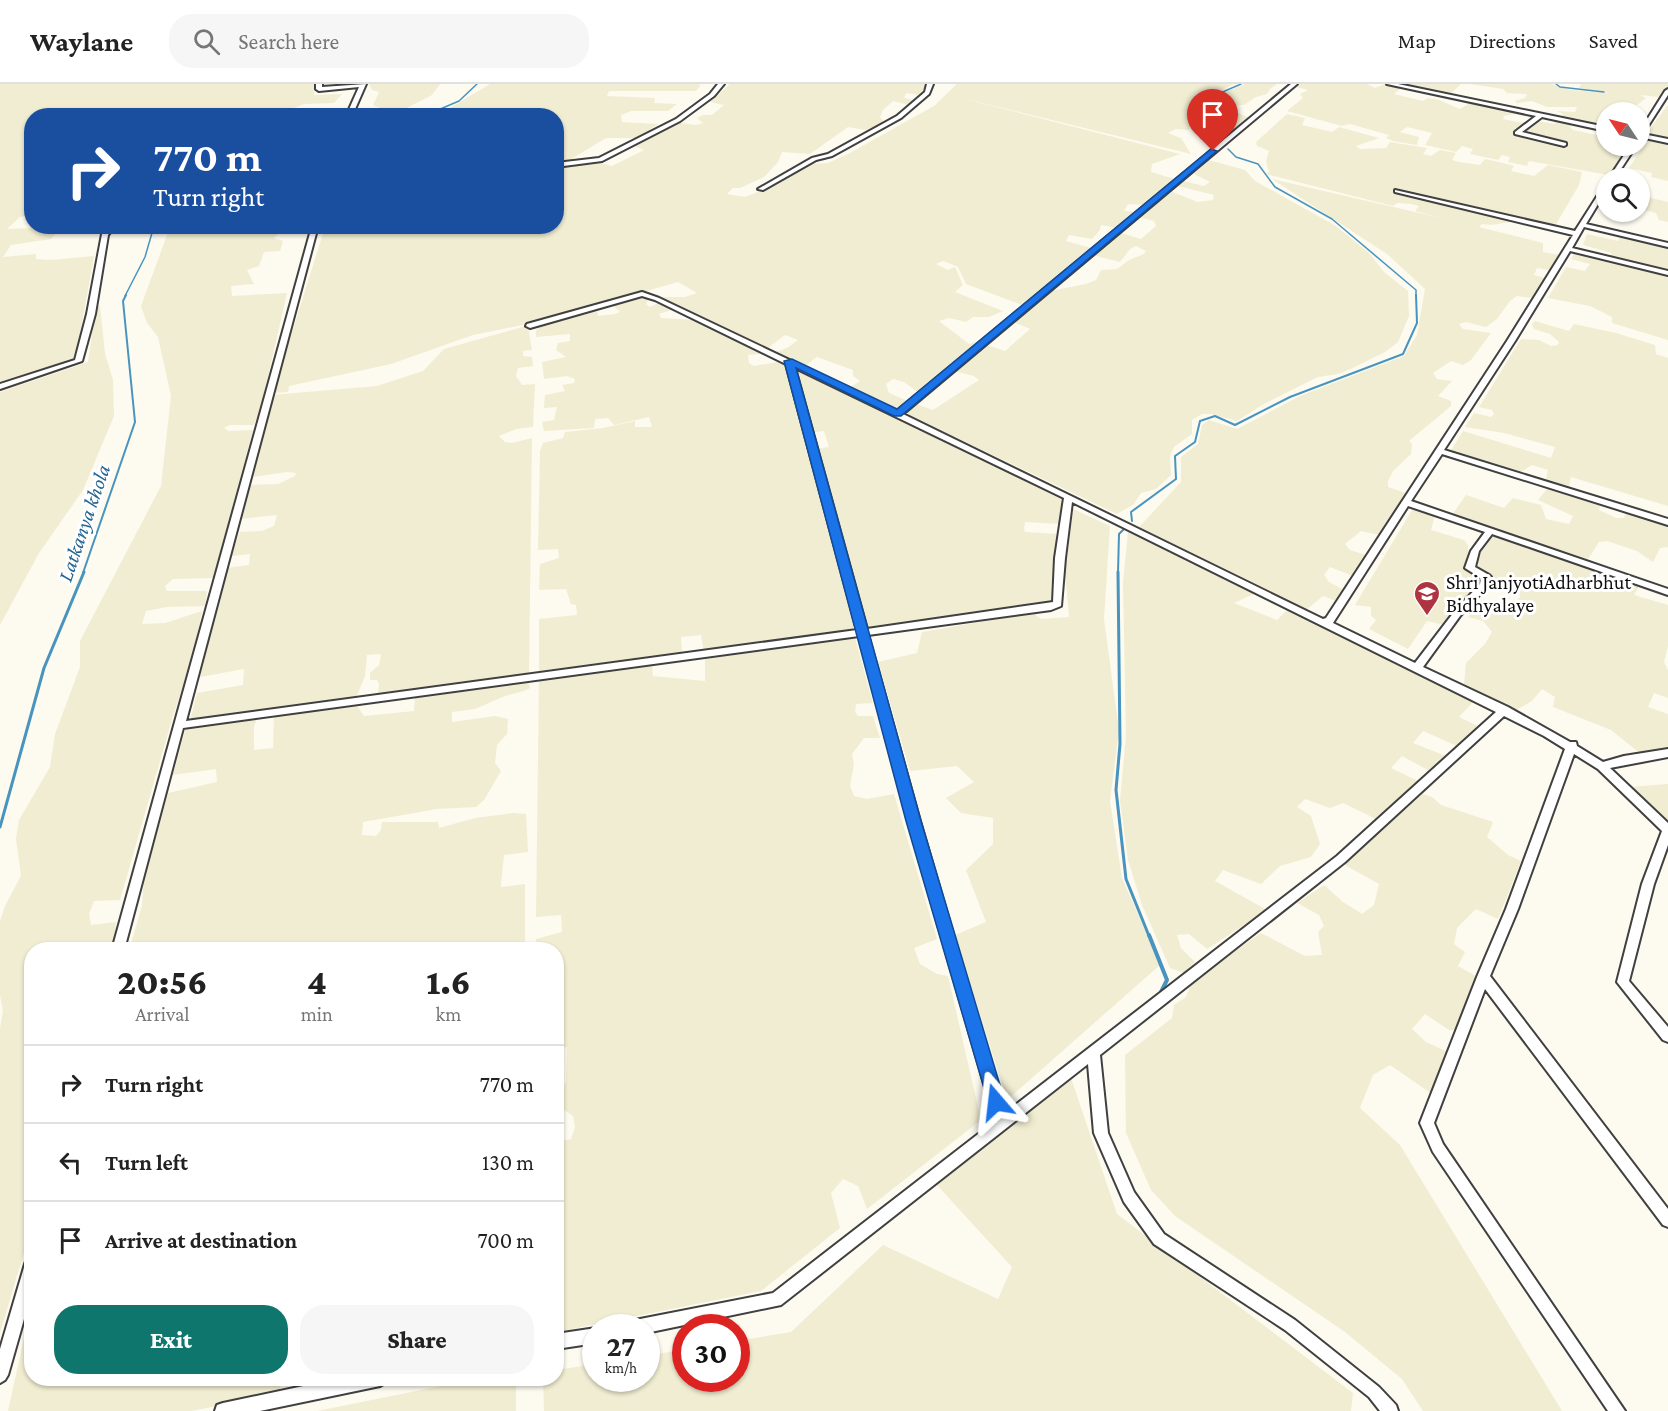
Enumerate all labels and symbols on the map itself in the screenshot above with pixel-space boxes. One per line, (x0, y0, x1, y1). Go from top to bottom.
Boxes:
pin (1187, 89, 1238, 151)
north arrow (1596, 102, 1650, 156)
water label: Latkanya khola (53, 461, 115, 585)
place label: Shri JanjyotiAdharbhut Bidhyalaye (1446, 571, 1631, 617)
school or university icon: Shri JanjyotiAdharbhut Bidhyalaye (1412, 579, 1442, 617)
position arrow (964, 1070, 1028, 1134)
speed limit sign: 30 (672, 1314, 750, 1392)

